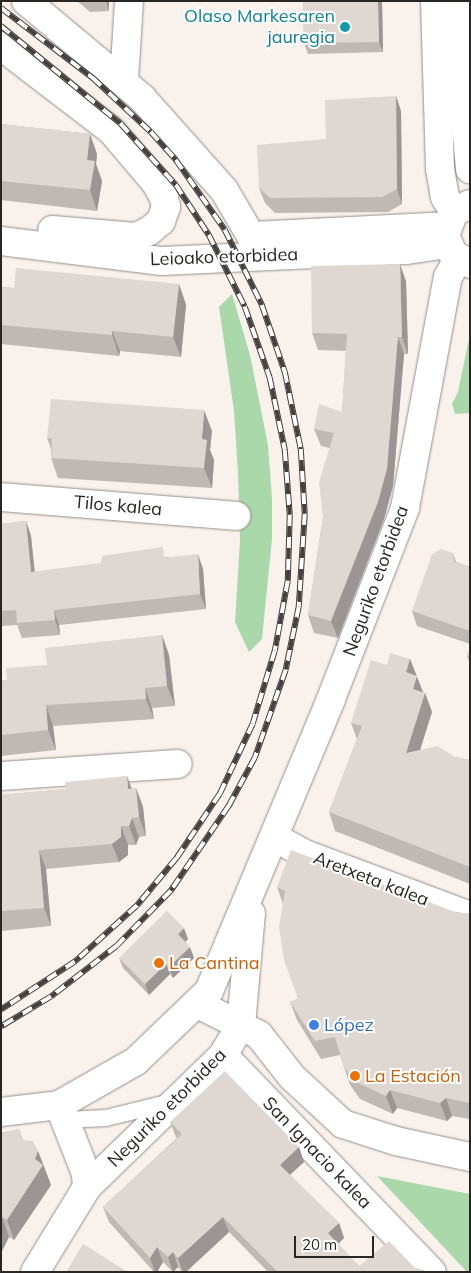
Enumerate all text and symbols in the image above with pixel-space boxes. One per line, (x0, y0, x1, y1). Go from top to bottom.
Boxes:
place label: Olaso Markesaren jauregia (184, 6, 335, 48)
marker: Olaso Markesaren jauregia (339, 21, 351, 33)
street label: Leioako etorbidea (150, 244, 298, 270)
street label: Tilos kalea (73, 491, 163, 521)
street label: Neguriko etorbidea (339, 503, 413, 659)
street label: Aretxeta kalea (310, 847, 432, 911)
place label: La Cantina (169, 952, 260, 974)
marker: La Cantina (153, 957, 165, 969)
place label: López (324, 1014, 374, 1036)
marker: López (308, 1019, 320, 1031)
street label: Neguriko etorbidea (103, 1044, 231, 1172)
place label: La Estación (365, 1065, 461, 1087)
marker: La Estación (349, 1070, 361, 1082)
street label: San Ignacio kalea (258, 1093, 376, 1213)
scale bar (296, 1226, 376, 1258)
text: 20 m (302, 1235, 337, 1254)

